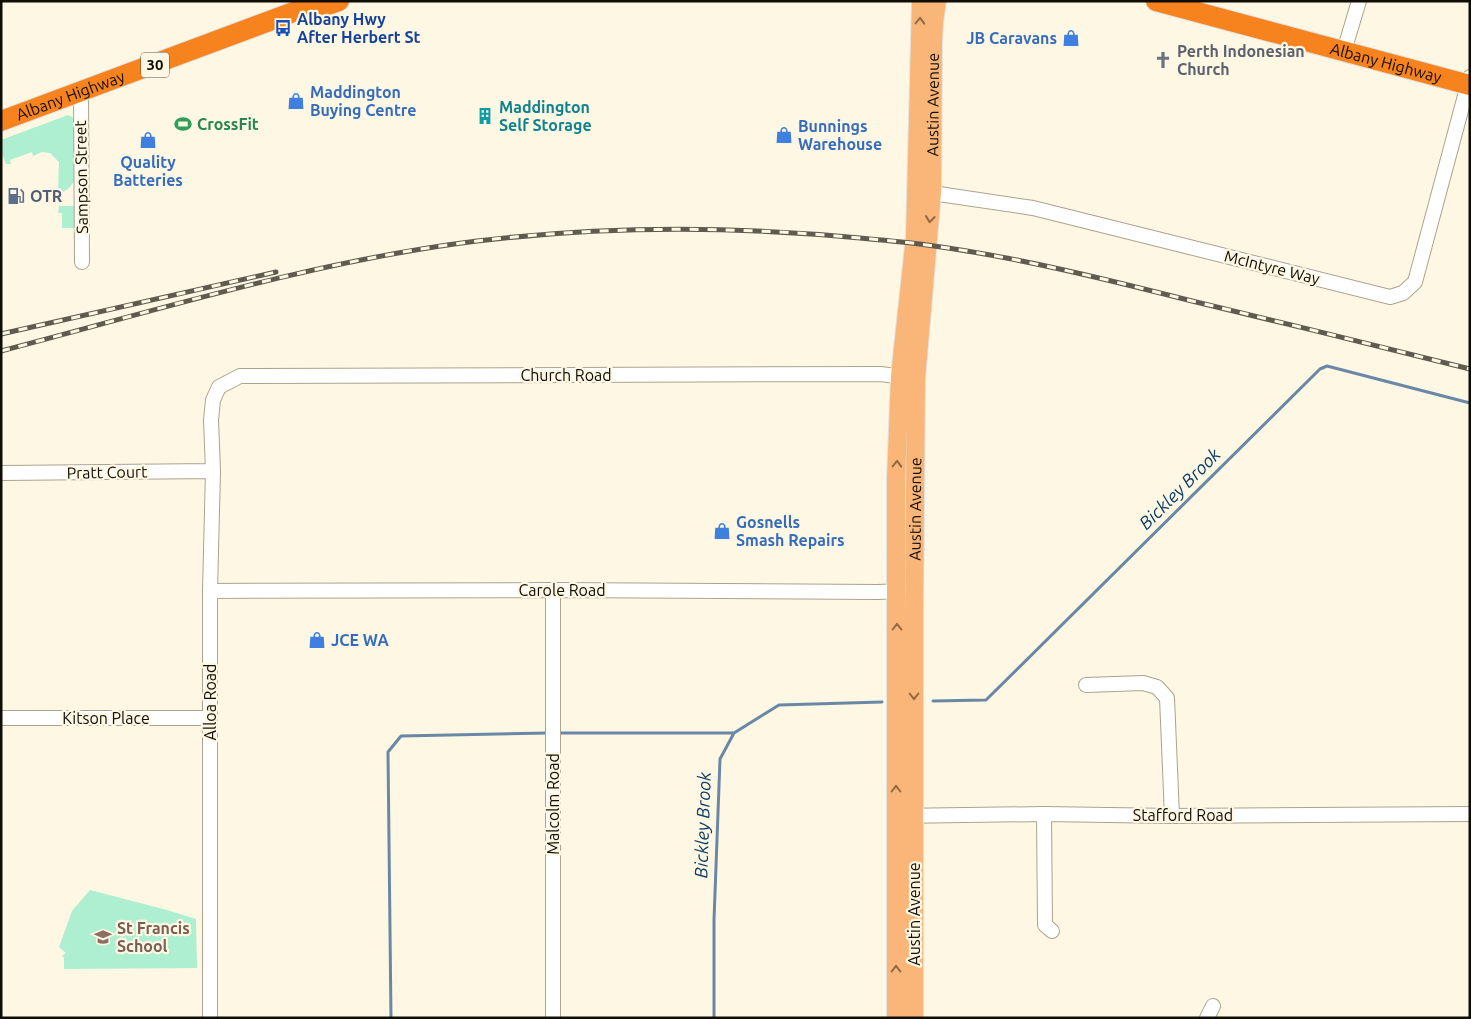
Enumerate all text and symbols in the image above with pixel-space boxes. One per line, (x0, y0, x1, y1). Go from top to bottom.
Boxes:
place label: Albany Hwy After Herbert St (297, 10, 421, 46)
one-way arrow (915, 16, 926, 24)
bus stop icon: Albany Hwy After Herbert St (273, 18, 293, 38)
shop icon: JB Caravans (1061, 28, 1081, 48)
place label: JB Caravans (966, 29, 1057, 47)
street label: Albany Highway (1328, 39, 1444, 86)
place label: Perth Indonesian Church (1177, 42, 1305, 78)
church icon: Perth Indonesian Church (1153, 50, 1173, 70)
road number: 30 (141, 52, 169, 78)
street label: Austin Avenue (923, 53, 942, 156)
street label: Albany Highway (14, 67, 127, 124)
place label: Maddington Buying Centre (310, 83, 417, 119)
shop icon: Maddington Buying Centre (286, 91, 306, 111)
place label: Maddington Self Storage (499, 98, 592, 134)
building icon: Maddington Self Storage (475, 106, 495, 126)
sports icon: CrossFit (173, 114, 193, 134)
place label: CrossFit (197, 115, 259, 133)
place label: Bunnings Warehouse (798, 117, 882, 153)
street label: Sampson Street (71, 119, 91, 234)
shop icon: Bunnings Warehouse (774, 125, 794, 145)
shop icon: Quality Batteries (138, 130, 158, 150)
place label: Quality Batteries (113, 153, 183, 189)
fuel station icon: OTR (6, 186, 26, 206)
place label: OTR (30, 187, 63, 205)
one-way arrow (925, 215, 936, 223)
street label: McIntyre Way (1222, 246, 1322, 288)
street label: Church Road (520, 366, 612, 384)
water label: Bickley Brook (1135, 443, 1225, 533)
street label: Austin Avenue (905, 457, 924, 561)
one-way arrow (891, 460, 902, 468)
street label: Pratt Court (66, 462, 148, 482)
place label: Gosnells Smash Repairs (736, 513, 845, 549)
shop icon: Gosnells Smash Repairs (712, 521, 732, 541)
street label: Carole Road (518, 581, 606, 599)
one-way arrow (892, 622, 902, 630)
shop icon: JCE WA (307, 630, 327, 650)
place label: JCE WA (331, 631, 389, 649)
street label: Alloa Road (201, 664, 219, 740)
one-way arrow (909, 692, 919, 700)
street label: Kitson Place (62, 709, 150, 727)
street label: Malcolm Road (544, 753, 562, 855)
water label: Bickley Brook (690, 771, 714, 879)
one-way arrow (891, 785, 901, 792)
street label: Stafford Road (1133, 806, 1233, 824)
street label: Austin Avenue (905, 862, 923, 966)
place label: St Francis School (117, 919, 190, 955)
school or university icon: St Francis School (93, 927, 113, 947)
one-way arrow (891, 965, 901, 972)

